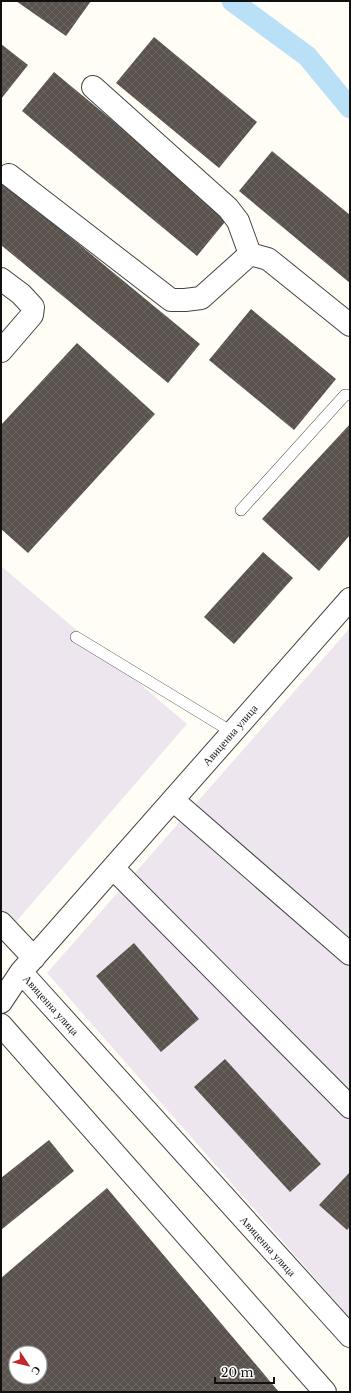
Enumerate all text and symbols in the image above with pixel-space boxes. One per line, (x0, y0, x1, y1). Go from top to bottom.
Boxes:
street label: Авиценна улица (200, 701, 261, 769)
street label: Авиценна улица (20, 972, 82, 1038)
street label: Авиценна улица (237, 1213, 299, 1279)
north arrow (8, 1345, 48, 1385)
scale bar (215, 1359, 274, 1385)
text: С (28, 1363, 44, 1378)
text: 20 m (221, 1365, 253, 1380)

